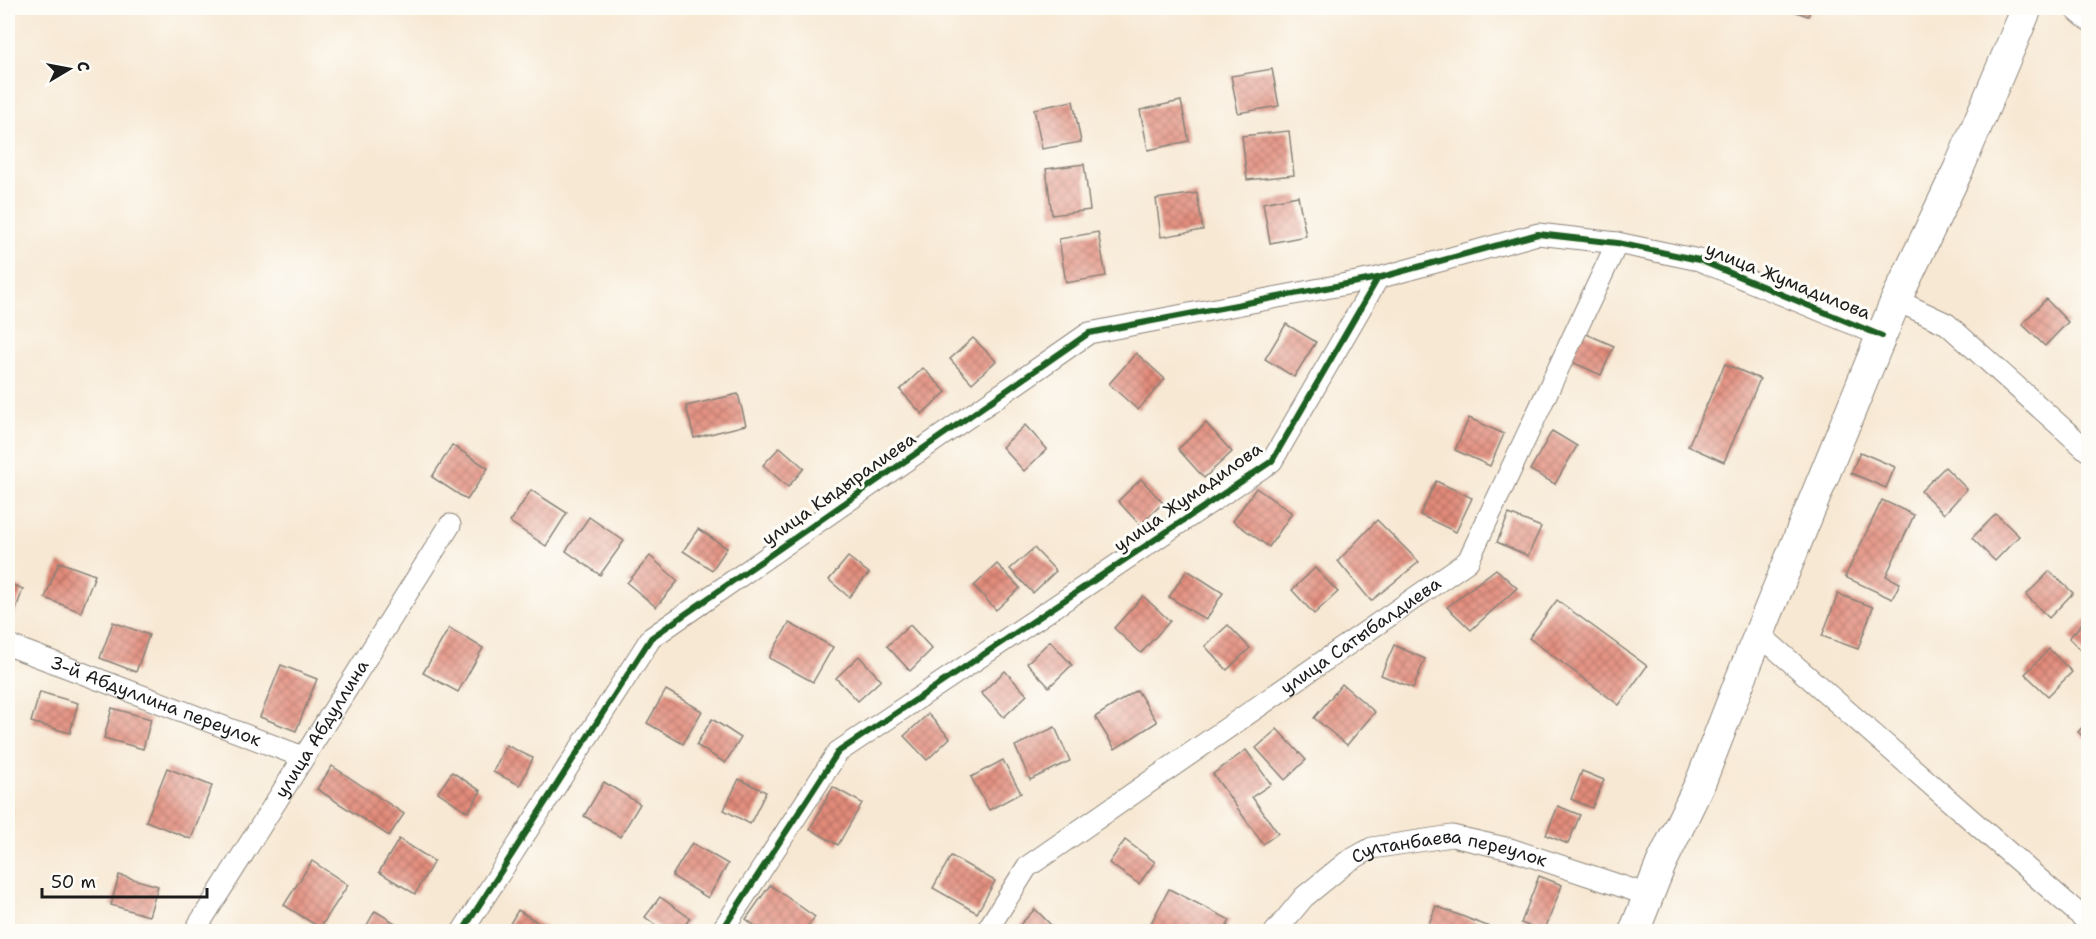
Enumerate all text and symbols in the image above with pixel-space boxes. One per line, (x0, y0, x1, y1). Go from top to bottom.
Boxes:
north arrow (39, 39, 99, 99)
text: С (72, 60, 95, 73)
street label: улица Жумадилова (1702, 237, 1874, 325)
street label: улица Кыдыралиева (757, 427, 921, 551)
street label: улица Жумадилова (1109, 437, 1267, 557)
street label: улица Сатыбалдиева (1276, 571, 1446, 700)
street label: 3-й Абдуллина переулок (47, 650, 265, 752)
street label: улица Абдуллина (269, 655, 374, 803)
text: Султанбаева переулок (1347, 824, 1551, 873)
street label: Султанбаева переулок (1350, 852, 1550, 874)
scale bar (42, 861, 207, 899)
text: 50 m (51, 870, 96, 894)

